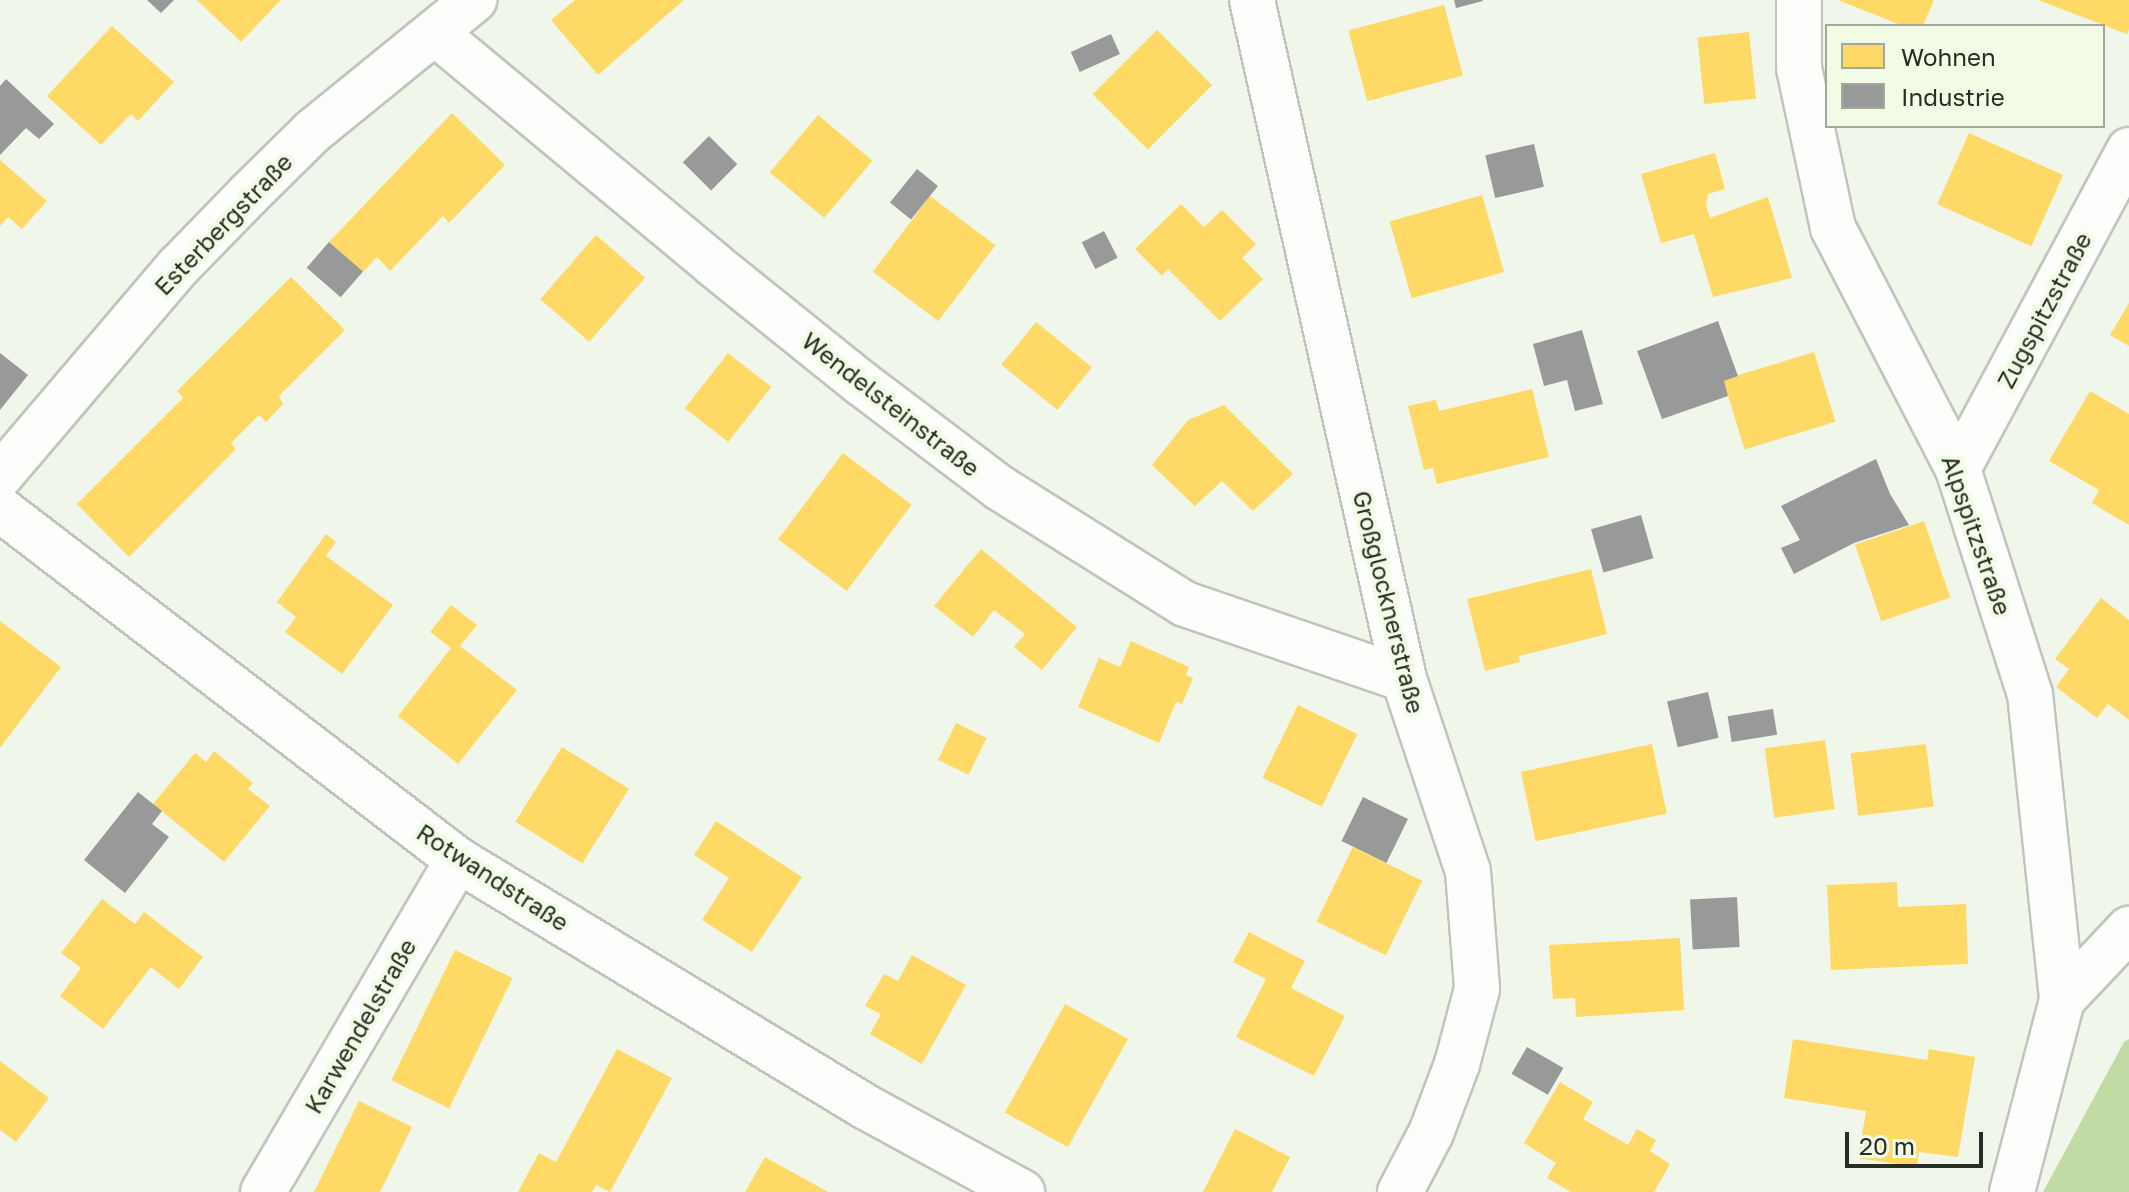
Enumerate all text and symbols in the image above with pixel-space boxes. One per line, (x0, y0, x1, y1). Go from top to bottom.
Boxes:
legend (1825, 24, 2105, 128)
text: Wohnen (1901, 42, 1996, 71)
text: Industrie (1901, 82, 2005, 111)
street label: Esterbergstraße (148, 147, 298, 301)
street label: Zugspitzstraße (1991, 227, 2097, 393)
street label: Wendelsteinstraße (796, 326, 986, 482)
street label: Alpspitzstraße (1936, 451, 2018, 619)
street label: Großglocknerstraße (1347, 488, 1431, 716)
street label: Rotwandstraße (412, 817, 574, 937)
street label: Karwendelstraße (298, 934, 422, 1118)
scale bar (1849, 1116, 1987, 1166)
text: 20 m (1859, 1131, 1915, 1160)

